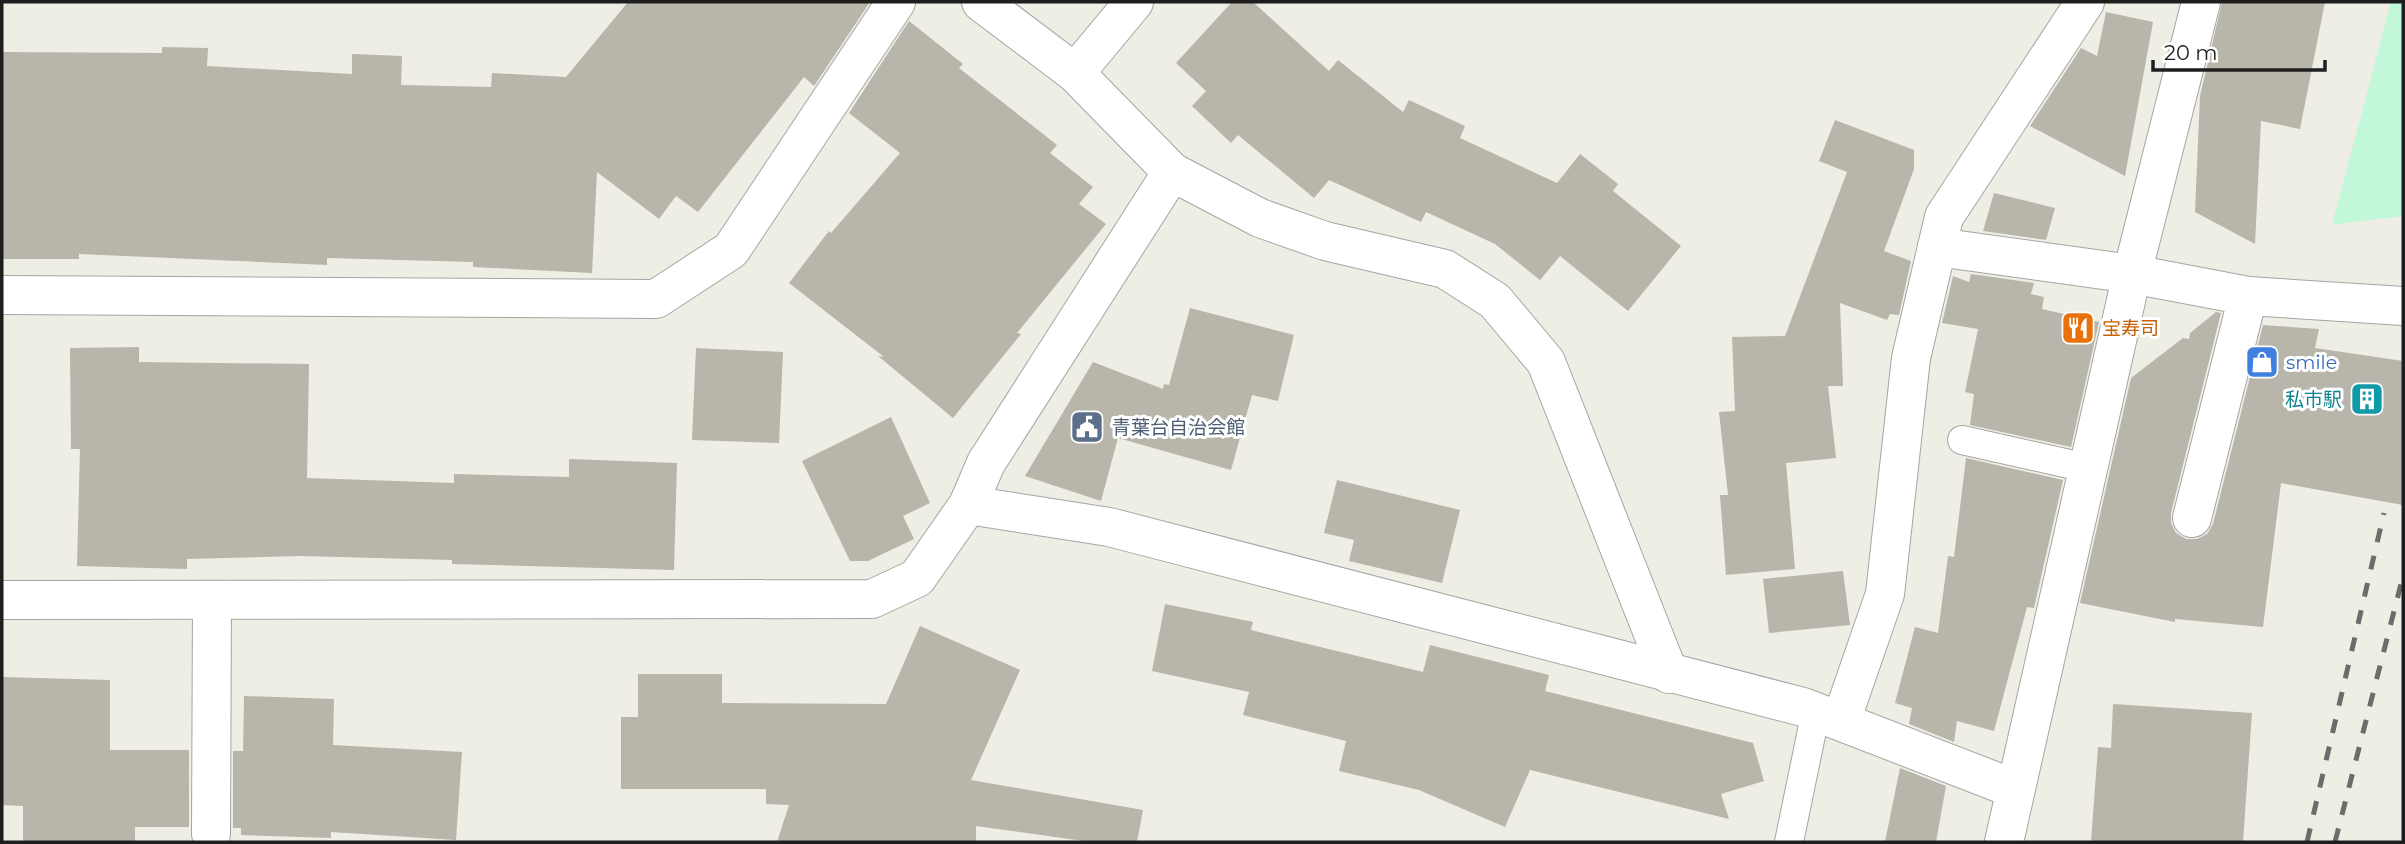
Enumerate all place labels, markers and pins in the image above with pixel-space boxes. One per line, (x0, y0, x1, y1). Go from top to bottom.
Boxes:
restaurant icon: 宝寿司 (2059, 309, 2097, 347)
place label: 宝寿司 (2102, 317, 2159, 340)
shop icon: smile (2243, 343, 2281, 381)
place label: smile (2286, 351, 2337, 374)
building icon: 私市駅 (2348, 380, 2386, 418)
place label: 私市駅 (2285, 388, 2342, 411)
public building icon: 青葉台自治会館 (1068, 408, 1106, 446)
place label: 青葉台自治会館 (1112, 416, 1245, 439)

